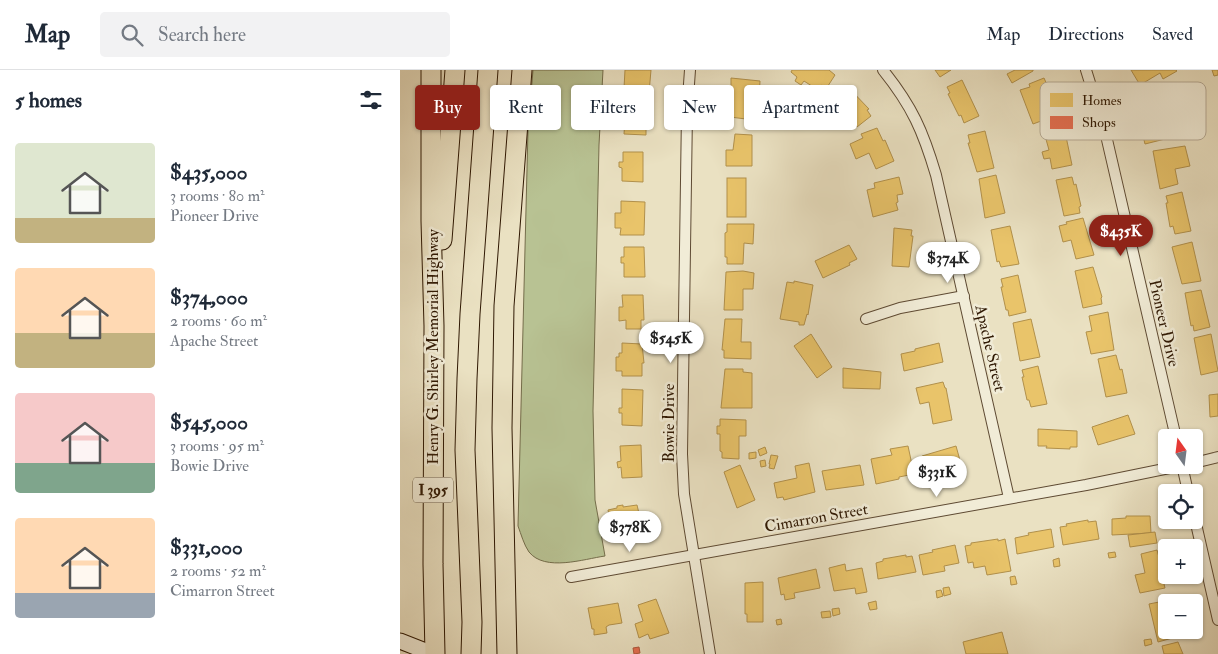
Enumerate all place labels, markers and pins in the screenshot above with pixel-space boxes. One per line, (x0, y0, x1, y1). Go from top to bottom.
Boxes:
pin: $435K (1086, 214, 1156, 257)
pin: $374K (913, 242, 983, 284)
pin: $545K (636, 322, 706, 364)
pin: $331K (902, 456, 972, 498)
pin: $378K (595, 510, 665, 553)

